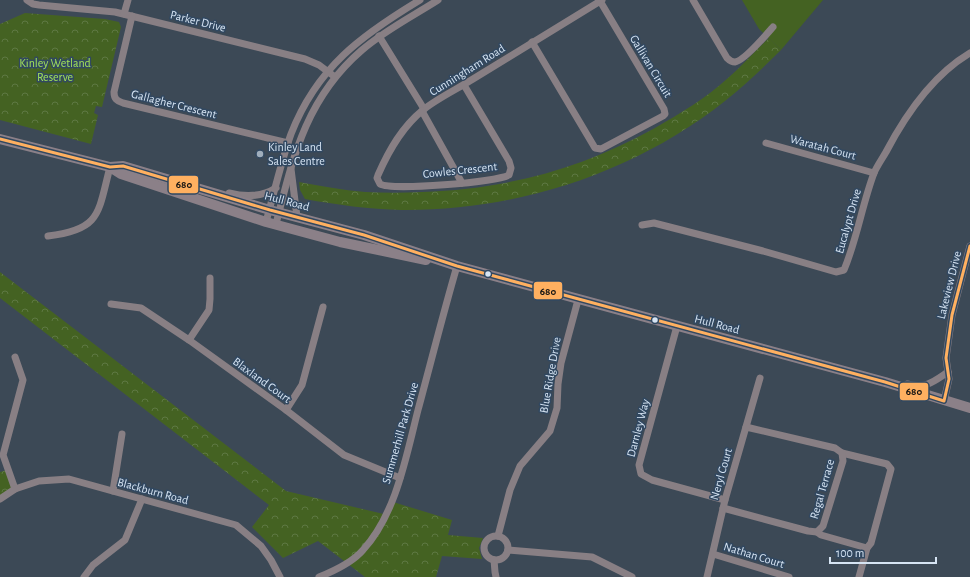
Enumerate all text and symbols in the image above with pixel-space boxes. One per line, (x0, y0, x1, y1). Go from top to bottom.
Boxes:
street label: Parker Drive (169, 8, 227, 34)
street label: Gallivan Circuit (628, 33, 674, 99)
street label: Cunningham Road (427, 42, 507, 98)
park label: Kinley Wetland Reserve (19, 57, 91, 83)
street label: Gallagher Crescent (130, 88, 218, 120)
street label: Waratah Court (789, 132, 858, 162)
place label: Kinley Land Sales Centre (268, 141, 325, 167)
marker: Kinley Land Sales Centre (255, 149, 265, 159)
street label: Cowles Crescent (422, 160, 498, 180)
line badge: 680 (168, 175, 199, 194)
text: 680 (176, 179, 193, 190)
street label: Eucalypt Drive (833, 187, 864, 255)
street label: Hull Road (263, 189, 311, 213)
street label: Lakeview Drive (935, 250, 963, 320)
unlabelled marker (483, 269, 493, 279)
line badge: 680 (533, 281, 563, 300)
text: 680 (540, 286, 557, 297)
street label: Hull Road (693, 312, 741, 336)
unlabelled marker (650, 315, 660, 325)
street label: Blue Ridge Drive (537, 336, 563, 414)
street label: Blaxland Court (231, 355, 293, 405)
street label: Summerhill Park Drive (380, 381, 420, 485)
line badge: 680 (899, 382, 929, 401)
text: 680 (906, 386, 923, 397)
street label: Darnley Way (625, 398, 652, 459)
street label: Neryl Court (708, 447, 735, 501)
street label: Regal Terrace (808, 458, 836, 520)
street label: Blackburn Road (116, 476, 190, 506)
scale bar (830, 539, 936, 565)
street label: Nathan Court (722, 540, 786, 570)
text: 100 m (836, 547, 864, 559)

